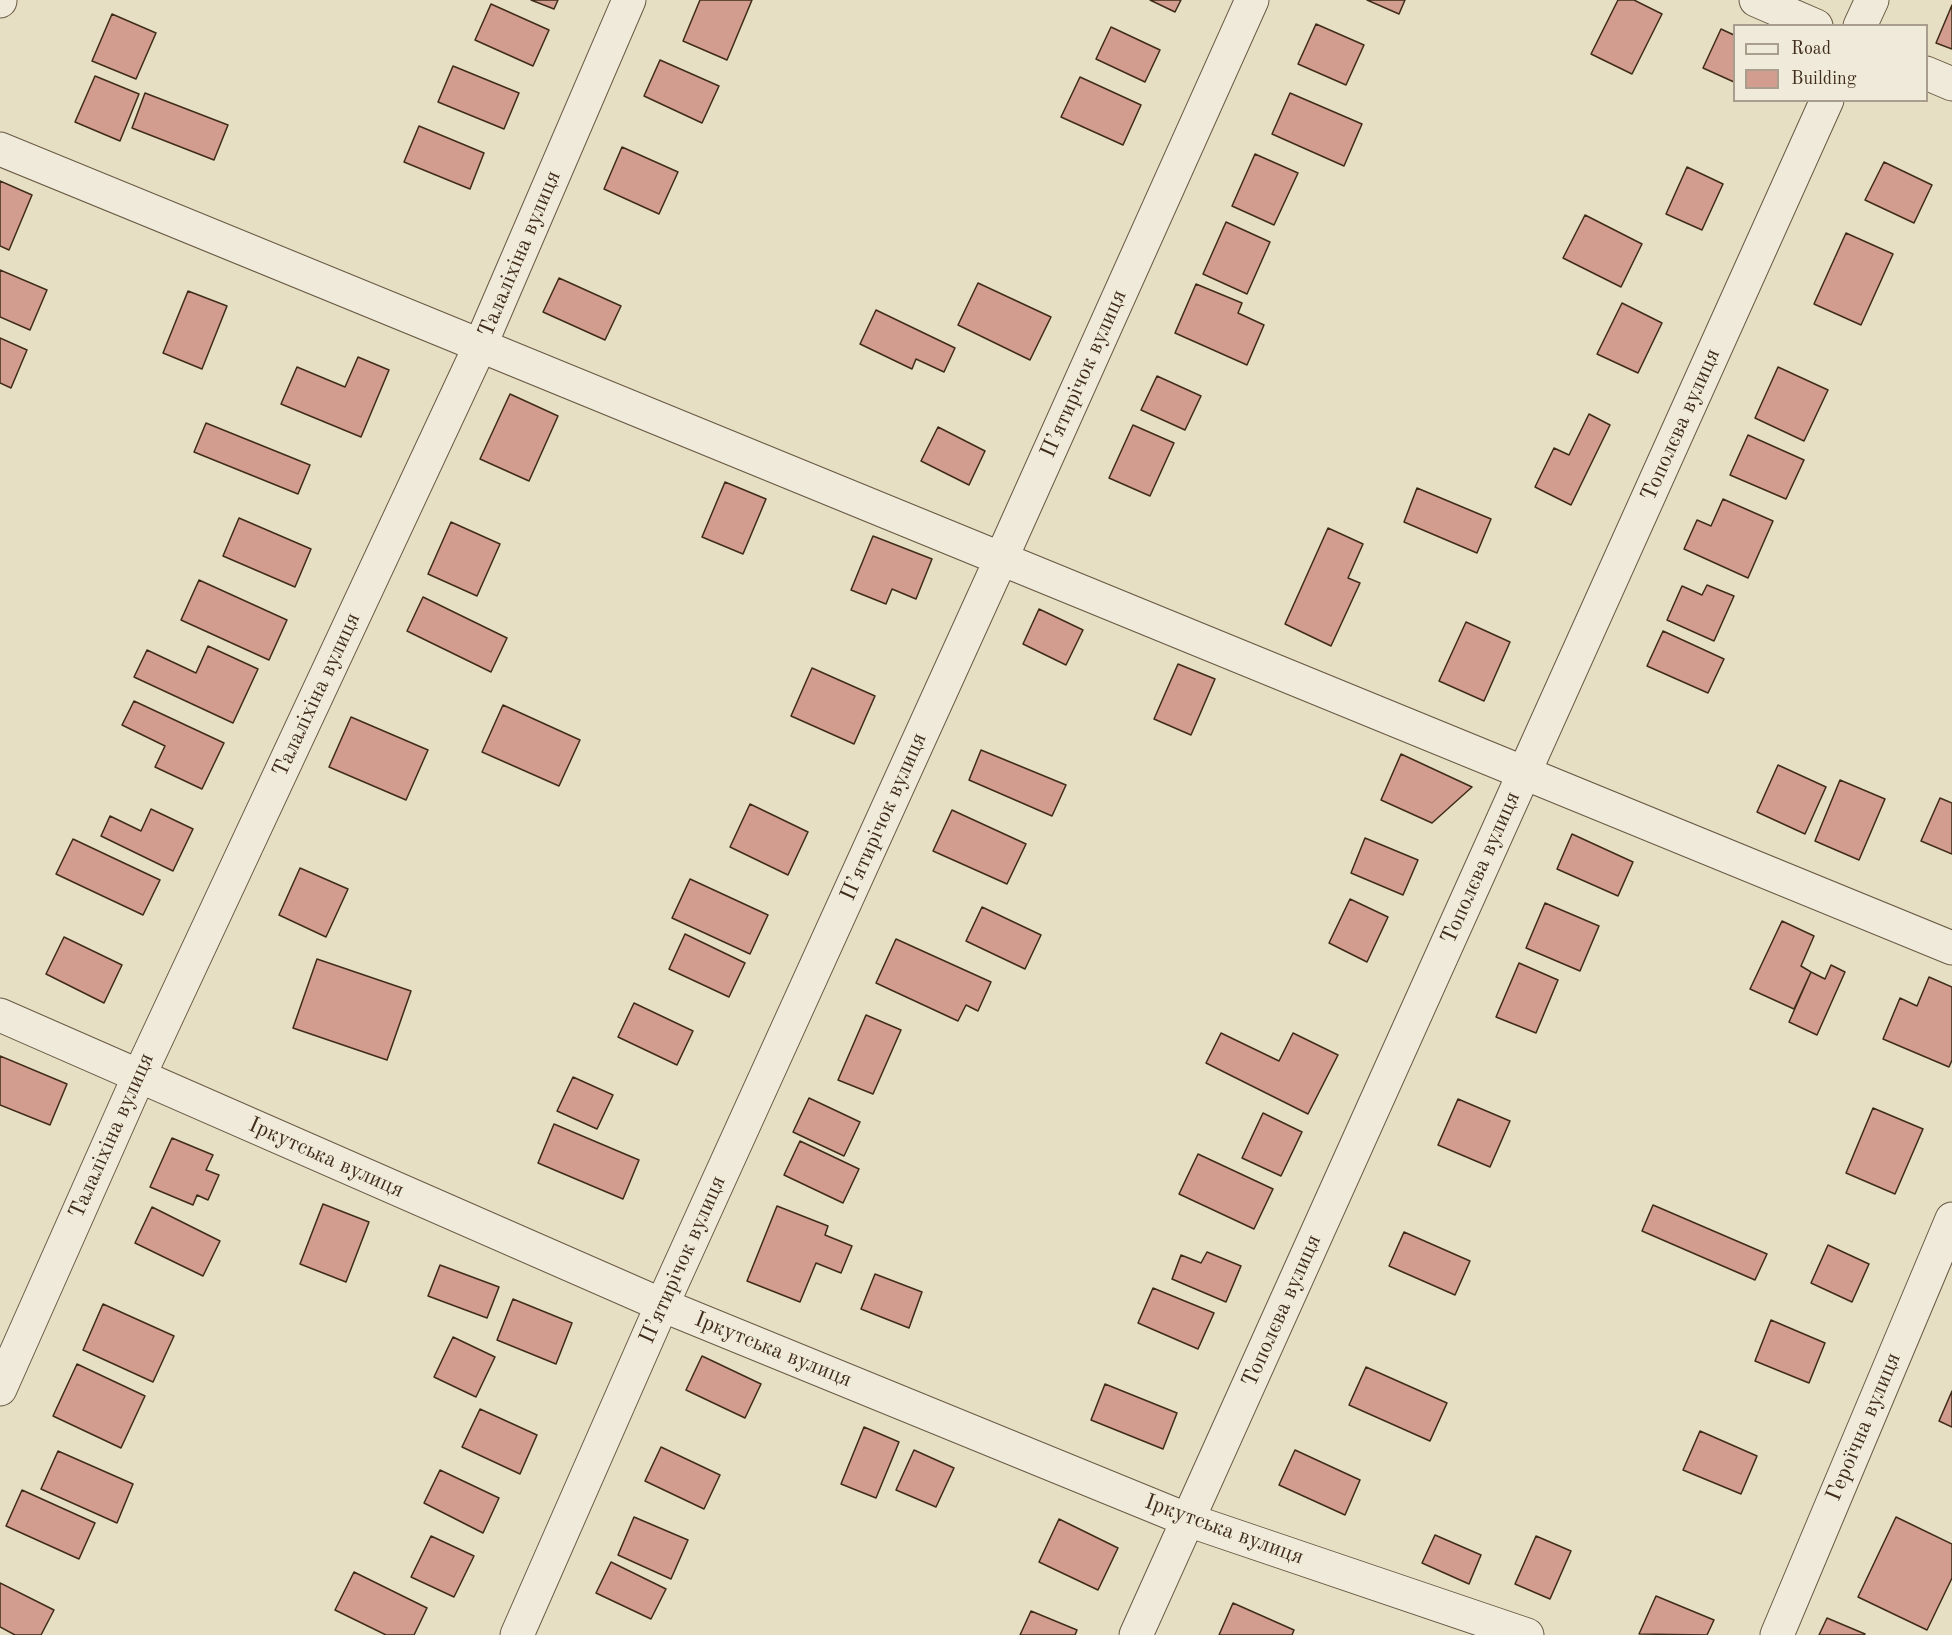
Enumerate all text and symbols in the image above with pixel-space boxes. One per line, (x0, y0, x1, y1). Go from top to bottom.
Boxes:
legend (1733, 24, 1928, 102)
text: Road (1791, 40, 1831, 58)
text: Building (1791, 70, 1856, 88)
street label: Талаліхіна вулиця (473, 167, 567, 341)
street label: П’ятирічок вулиця (1035, 286, 1133, 462)
street label: Тополєва вулиця (1636, 345, 1726, 505)
street label: Талаліхіна вулиця (267, 609, 367, 781)
street label: П’ятирічок вулиця (835, 729, 933, 905)
street label: Тополєва вулиця (1436, 788, 1526, 948)
street label: Талаліхіна вулиця (64, 1049, 160, 1223)
street label: Іркутська вулиця (244, 1112, 408, 1204)
street label: П’ятирічок вулиця (634, 1172, 732, 1348)
street label: Тополєва вулиця (1237, 1231, 1327, 1391)
street label: Іркутська вулиця (690, 1306, 856, 1394)
street label: Героїчна вулиця (1821, 1349, 1907, 1505)
street label: Іркутська вулиця (1141, 1489, 1307, 1571)

